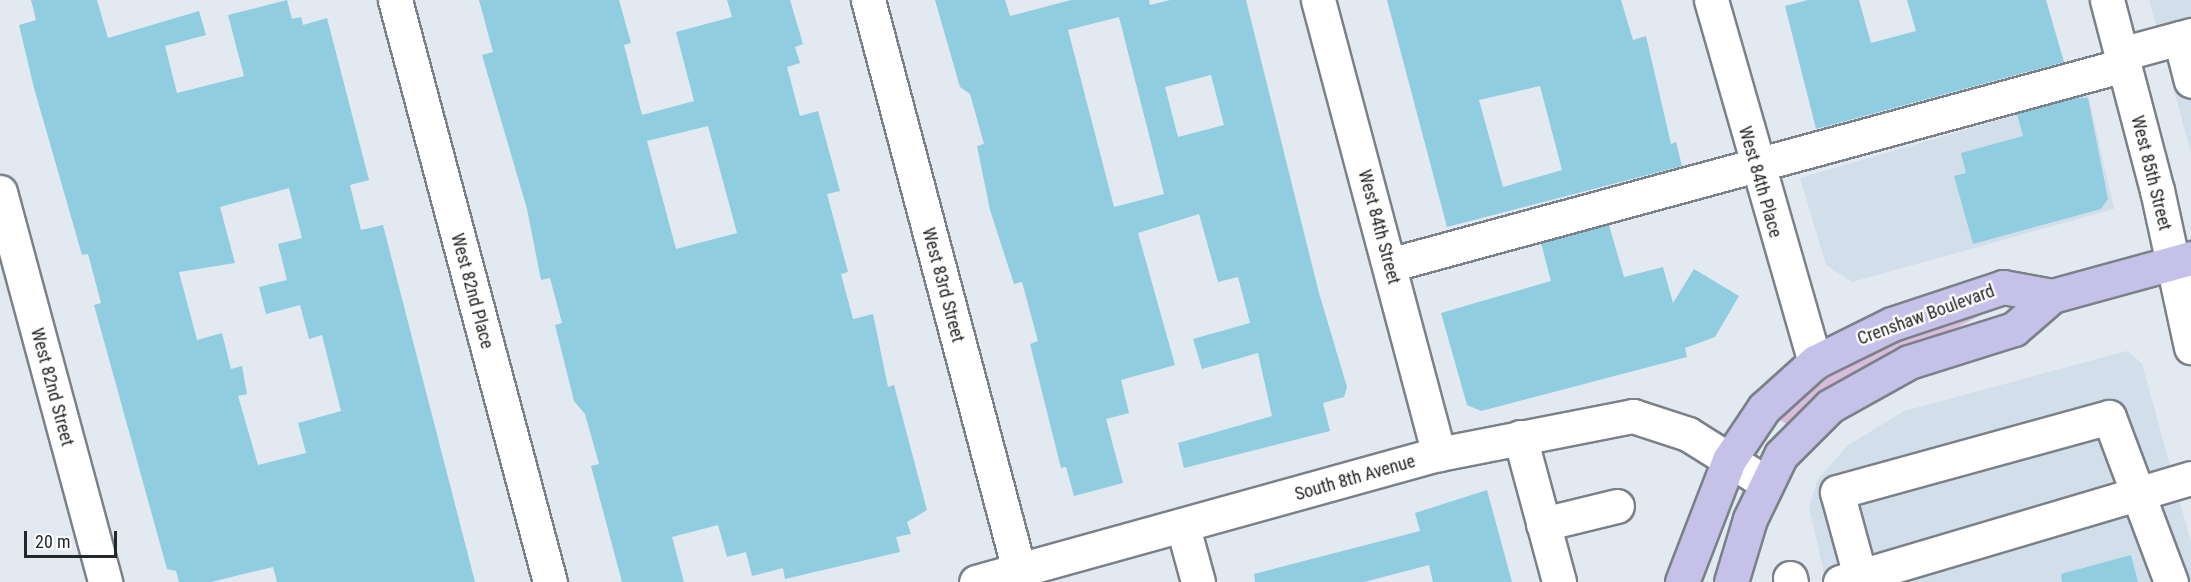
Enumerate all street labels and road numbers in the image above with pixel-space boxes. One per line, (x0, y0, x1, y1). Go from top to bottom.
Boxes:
street label: West 85th Street (2126, 113, 2176, 233)
street label: West 84th Place (1734, 124, 1786, 240)
street label: West 84th Street (1353, 167, 1405, 287)
street label: West 83rd Street (917, 225, 969, 345)
street label: West 82nd Place (446, 231, 498, 351)
street label: Crenshaw Boulevard (1854, 280, 1998, 350)
street label: West 82nd Street (26, 326, 78, 448)
street label: South 8th Avenue (1292, 451, 1418, 505)

